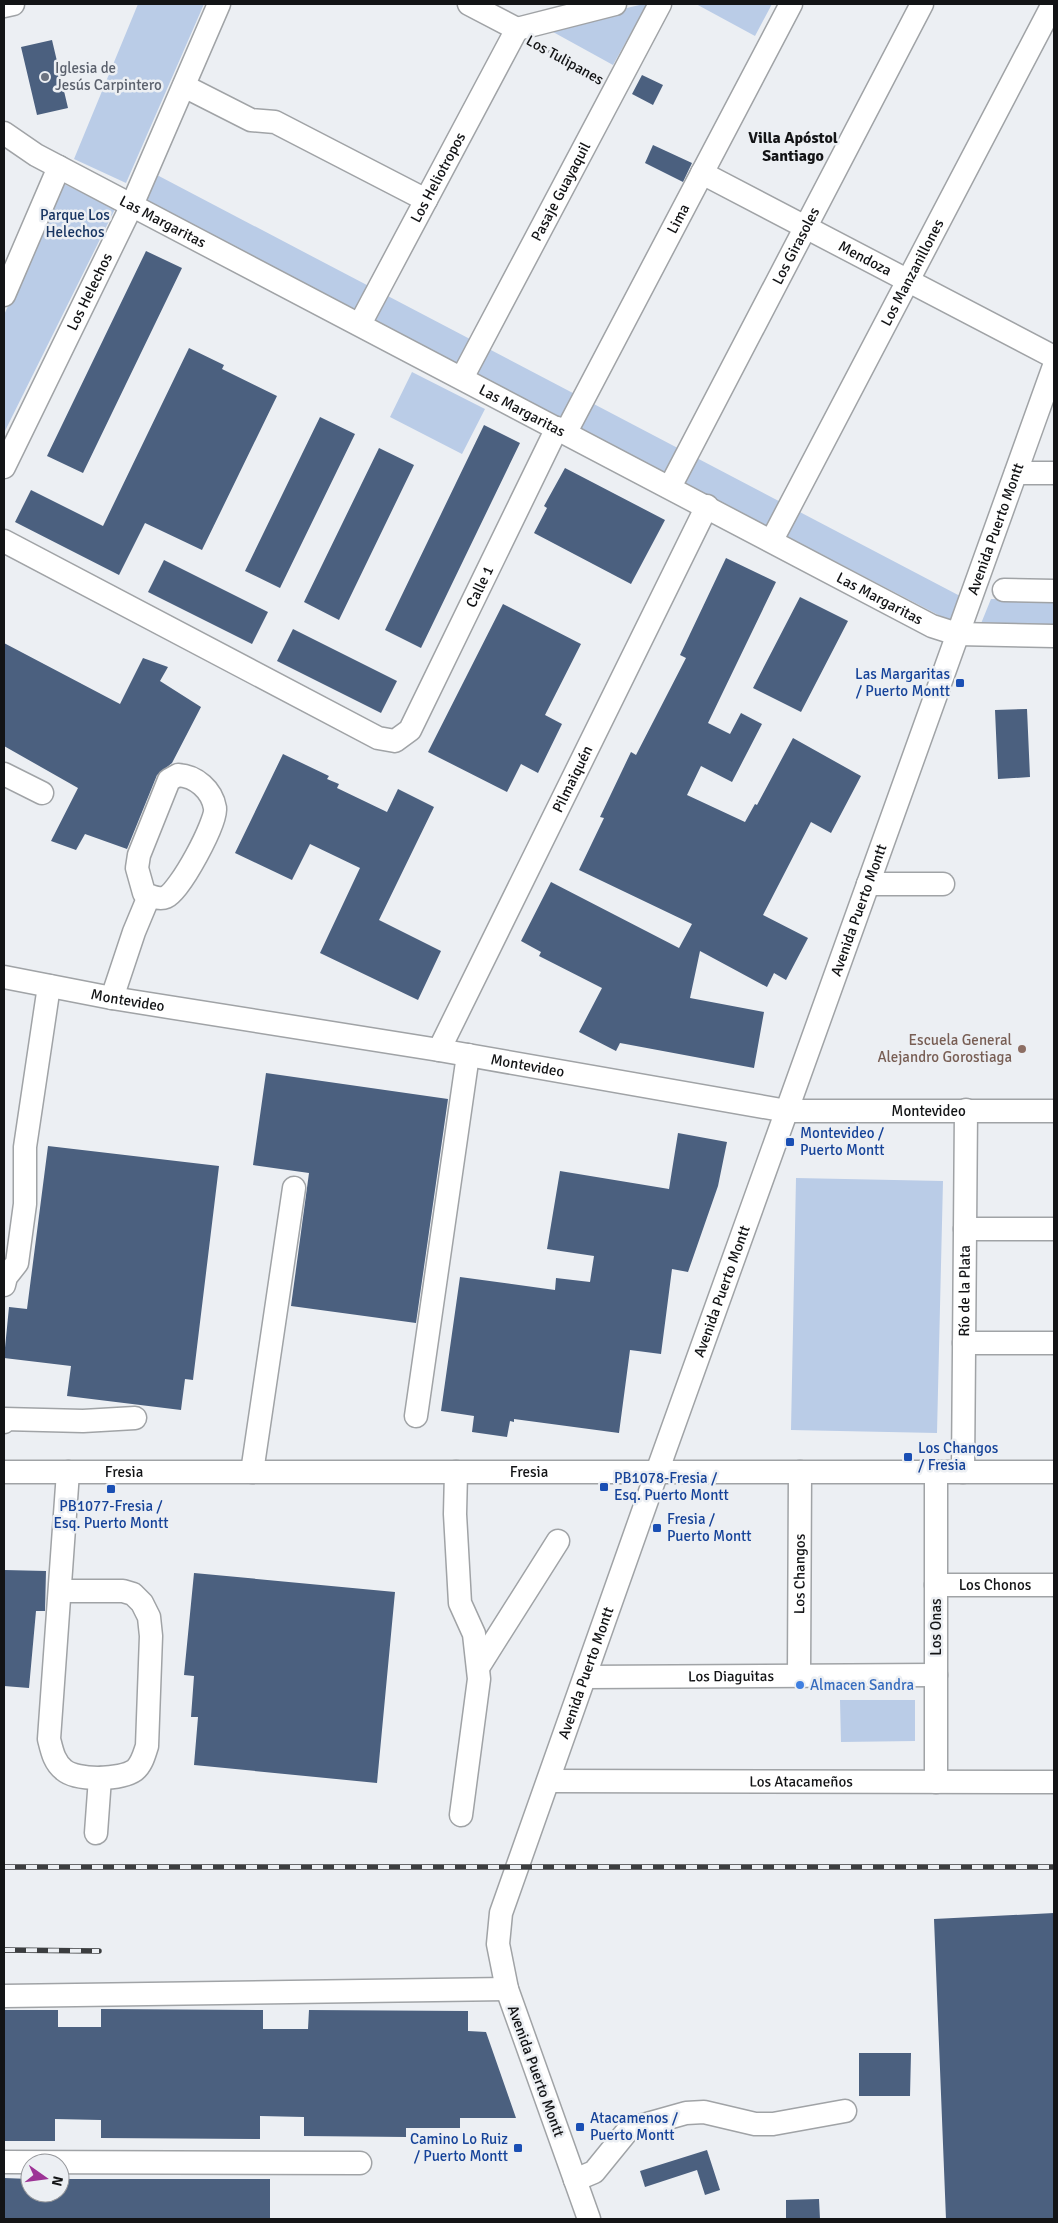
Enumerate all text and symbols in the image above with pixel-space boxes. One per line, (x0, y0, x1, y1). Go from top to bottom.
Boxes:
street label: Los Tulipanes (523, 31, 607, 89)
place label: Iglesia de Jesús Carpintero (55, 59, 162, 94)
marker: Iglesia de Jesús Carpintero (39, 71, 51, 83)
district label: Villa Apóstol Santiago (748, 128, 838, 166)
street label: Los Heliotropos (407, 129, 470, 226)
street label: Pasaje Guayaquil (527, 139, 594, 244)
street label: Las Margaritas (116, 192, 209, 252)
street label: Lima (663, 201, 693, 237)
street label: Los Girasoles (768, 204, 824, 288)
park label: Parque Los Helechos (40, 206, 110, 241)
street label: Los Manzanillones (877, 216, 948, 329)
street label: Mendoza (835, 237, 895, 280)
street label: Los Helechos (63, 250, 116, 334)
street label: Las Margaritas (476, 380, 569, 441)
street label: Avenida Puerto Montt (964, 460, 1027, 597)
street label: Calle 1 (462, 563, 498, 610)
street label: Las Margaritas (833, 568, 926, 629)
place label: Las Margaritas / Puerto Montt (855, 665, 950, 700)
marker: Las Margaritas / Puerto Montt (954, 677, 966, 689)
street label: Pilmaiquén (548, 743, 597, 816)
street label: Avenida Puerto Montt (827, 842, 891, 979)
street label: Montevideo (89, 985, 166, 1015)
place label: Escuela General Alejandro Gorostiaga (877, 1031, 1012, 1066)
marker: Escuela General Alejandro Gorostiaga (1016, 1043, 1028, 1055)
street label: Montevideo (489, 1050, 566, 1081)
street label: Montevideo (891, 1102, 966, 1120)
place label: Montevideo / Puerto Montt (800, 1124, 885, 1159)
marker: Montevideo / Puerto Montt (784, 1136, 796, 1148)
street label: Avenida Puerto Montt (690, 1223, 754, 1360)
street label: Río de la Plata (955, 1245, 974, 1337)
place label: Los Changos / Fresia (918, 1439, 999, 1474)
marker: Los Changos / Fresia (902, 1451, 914, 1463)
street label: Fresia (105, 1463, 143, 1481)
street label: Fresia (510, 1463, 548, 1481)
place label: PB1078-Fresia / Esq. Puerto Montt (614, 1469, 729, 1504)
marker: PB1078-Fresia / Esq. Puerto Montt (598, 1481, 610, 1493)
marker: PB1077-Fresia / Esq. Puerto Montt (105, 1483, 117, 1495)
place label: PB1077-Fresia / Esq. Puerto Montt (54, 1497, 168, 1532)
place label: Fresia / Puerto Montt (667, 1510, 752, 1545)
marker: Fresia / Puerto Montt (651, 1522, 663, 1534)
street label: Los Changos (790, 1533, 809, 1614)
street label: Los Chonos (959, 1576, 1032, 1594)
street label: Los Onas (927, 1598, 945, 1656)
street label: Avenida Puerto Montt (554, 1604, 618, 1741)
street label: Los Diaguitas (688, 1667, 774, 1685)
place label: Almacen Sandra (810, 1676, 914, 1694)
marker: Almacen Sandra (794, 1679, 806, 1691)
street label: Los Atacameños (749, 1772, 853, 1791)
street label: Avenida Puerto Montt (504, 2003, 568, 2139)
place label: Atacamenos / Puerto Montt (590, 2109, 679, 2144)
marker: Atacamenos / Puerto Montt (574, 2121, 586, 2133)
place label: Camino Lo Ruiz / Puerto Montt (410, 2130, 508, 2165)
marker: Camino Lo Ruiz / Puerto Montt (512, 2142, 524, 2154)
north arrow (20, 2153, 70, 2203)
text: N (48, 2174, 67, 2188)

